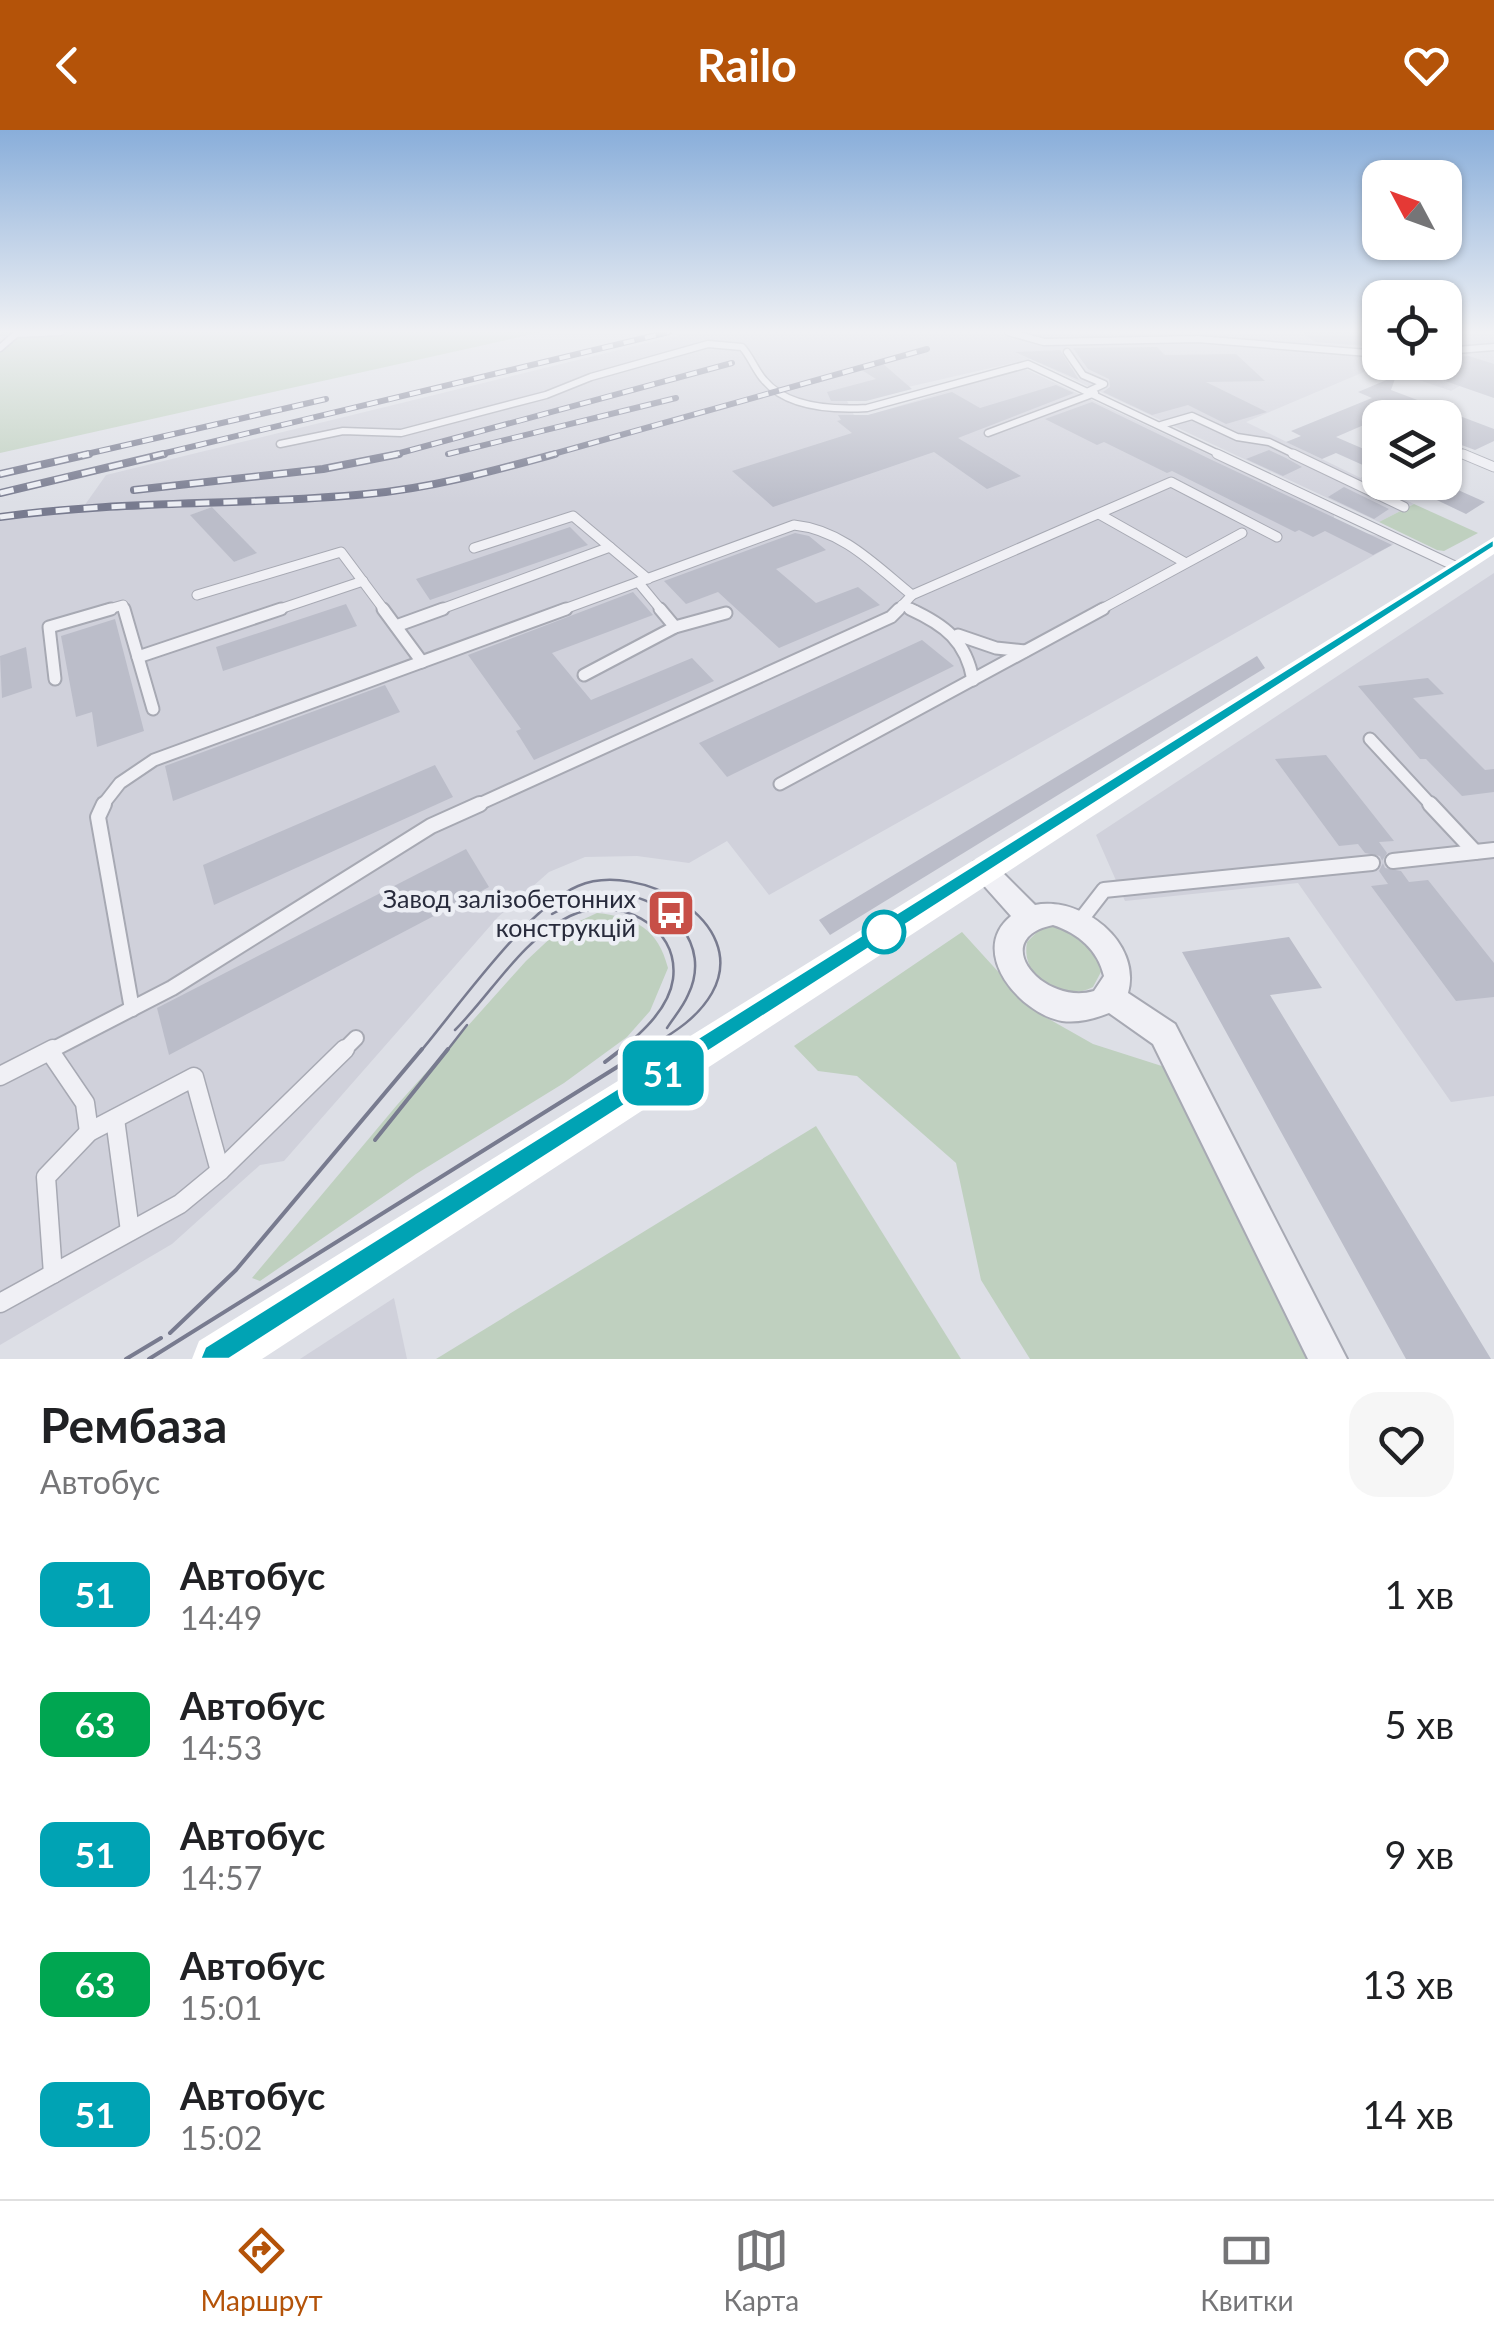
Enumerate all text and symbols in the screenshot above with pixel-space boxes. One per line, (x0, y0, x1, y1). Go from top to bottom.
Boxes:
icon: back (40, 38, 95, 93)
text: Railo (697, 38, 797, 92)
icon: heart (1399, 38, 1454, 93)
north arrow (1362, 160, 1462, 260)
map controls (1362, 160, 1462, 500)
button: locate (1362, 280, 1462, 380)
button: layers (1362, 400, 1462, 500)
place label: Завод залізобетонних конструкцій (383, 883, 637, 942)
bus stop icon: Завод залізобетонних конструкцій (645, 887, 697, 939)
unlabelled marker (863, 911, 905, 953)
line badge: 51 (618, 1040, 708, 1106)
text: 51 (643, 1052, 683, 1094)
button: heart (1349, 1392, 1454, 1497)
text: Рембаза (40, 1396, 227, 1453)
text: Автобус (40, 1462, 160, 1501)
text: Автобус (180, 1552, 325, 1598)
text: 1 хв (1384, 1571, 1454, 1617)
text: 51 (75, 1573, 115, 1615)
text: 14:49 (180, 1598, 262, 1637)
text: Автобус (180, 1682, 325, 1728)
text: 5 хв (1384, 1701, 1454, 1747)
text: 63 (75, 1703, 115, 1745)
text: 14:53 (180, 1728, 262, 1767)
text: Автобус (180, 1812, 325, 1858)
text: 9 хв (1384, 1831, 1454, 1877)
text: 51 (75, 1833, 115, 1875)
text: 14:57 (180, 1858, 262, 1897)
text: Автобус (180, 1942, 325, 1988)
text: 13 хв (1362, 1961, 1454, 2007)
text: 63 (75, 1963, 115, 2005)
text: 15:01 (180, 1988, 262, 2027)
text: Автобус (180, 2072, 325, 2118)
text: 14 хв (1362, 2091, 1454, 2137)
text: 51 (75, 2093, 115, 2135)
text: 15:02 (180, 2118, 262, 2157)
tab: Маршрут (200, 2223, 323, 2317)
tab: Карта (724, 2223, 799, 2317)
tab: Квитки (1200, 2223, 1294, 2317)

